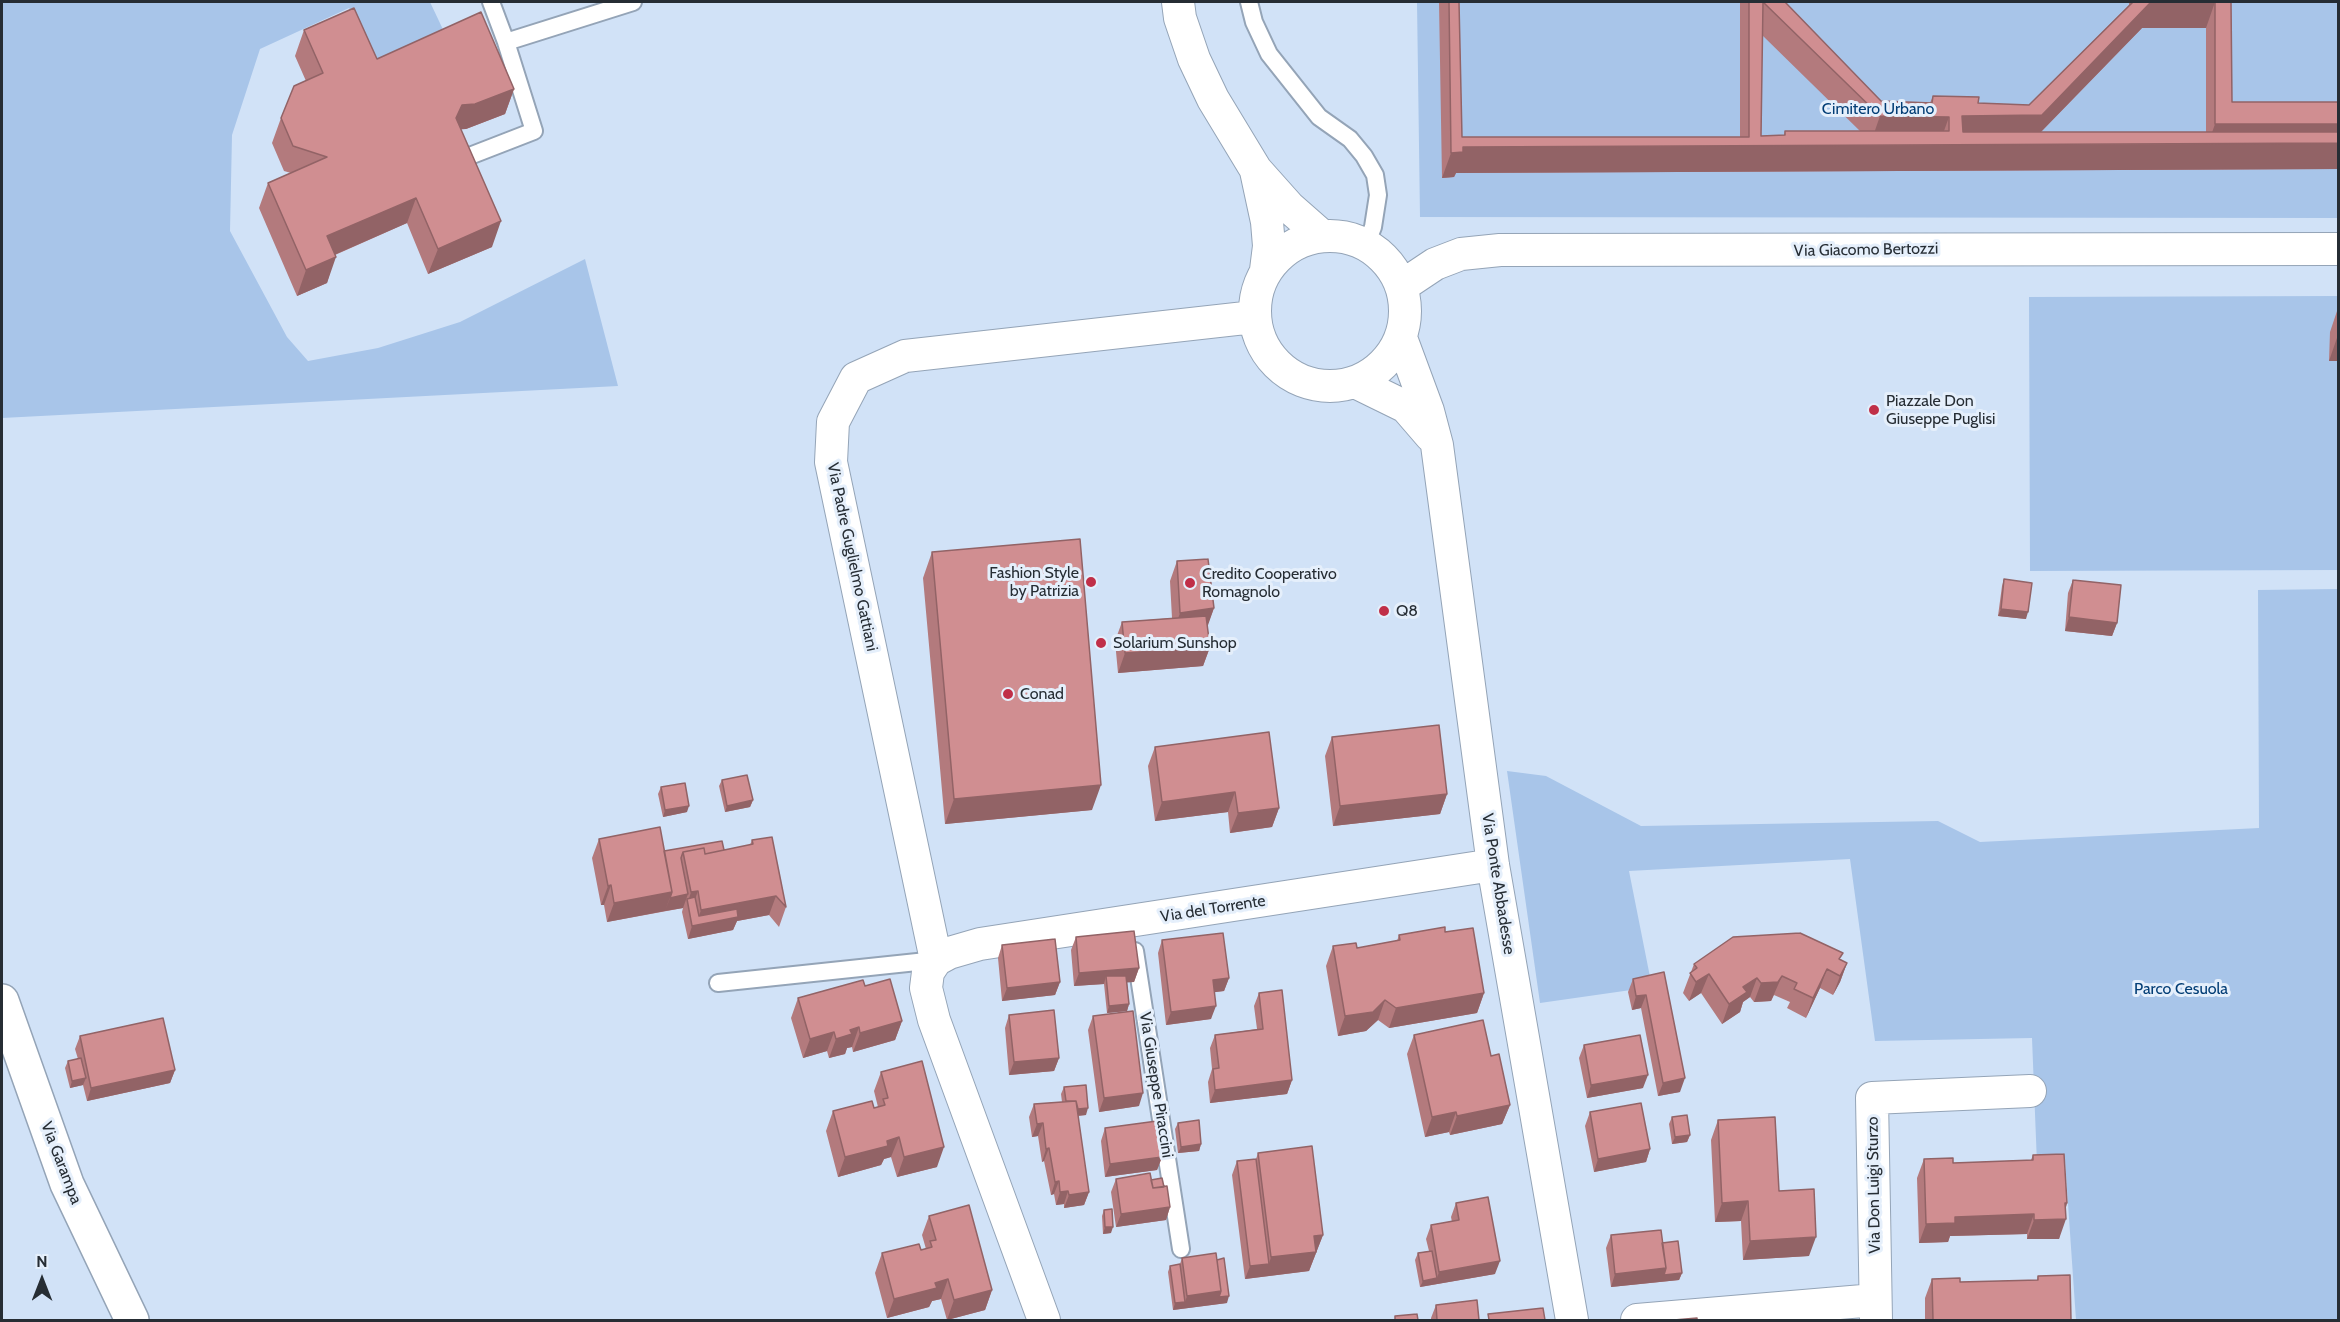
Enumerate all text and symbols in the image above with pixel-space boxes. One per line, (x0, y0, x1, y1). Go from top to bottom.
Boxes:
park label: Cimitero Urbano (1822, 99, 1934, 119)
street label: Via Giacomo Bertozzi (1794, 239, 1938, 261)
place label: Piazzale Don Giuseppe Puglisi (1886, 391, 1995, 429)
marker: Piazzale Don Giuseppe Puglisi (1867, 403, 1881, 417)
street label: Via Padre Guglielmo Gattiani (823, 461, 881, 653)
place label: Fashion Style by Patrizia (989, 563, 1079, 601)
place label: Credito Cooperativo Romagnolo (1202, 564, 1337, 602)
marker: Fashion Style by Patrizia (1084, 575, 1098, 589)
marker: Credito Cooperativo Romagnolo (1183, 576, 1197, 590)
place label: Q8 (1396, 601, 1418, 621)
marker: Q8 (1377, 604, 1391, 618)
place label: Solarium Sunshop (1113, 633, 1237, 653)
marker: Solarium Sunshop (1094, 636, 1108, 650)
place label: Conad (1020, 684, 1064, 704)
marker: Conad (1001, 687, 1015, 701)
street label: Via Ponte Abbadesse (1477, 812, 1519, 956)
street label: Via del Torrente (1159, 891, 1267, 927)
park label: Parco Cesuola (2134, 979, 2228, 999)
street label: Via Giuseppe Piraccini (1135, 1011, 1177, 1159)
street label: Via Don Luigi Sturzo (1863, 1116, 1885, 1254)
street label: Via Garampa (36, 1119, 86, 1207)
north arrow (12, 1250, 72, 1310)
text: N (36, 1252, 48, 1271)

